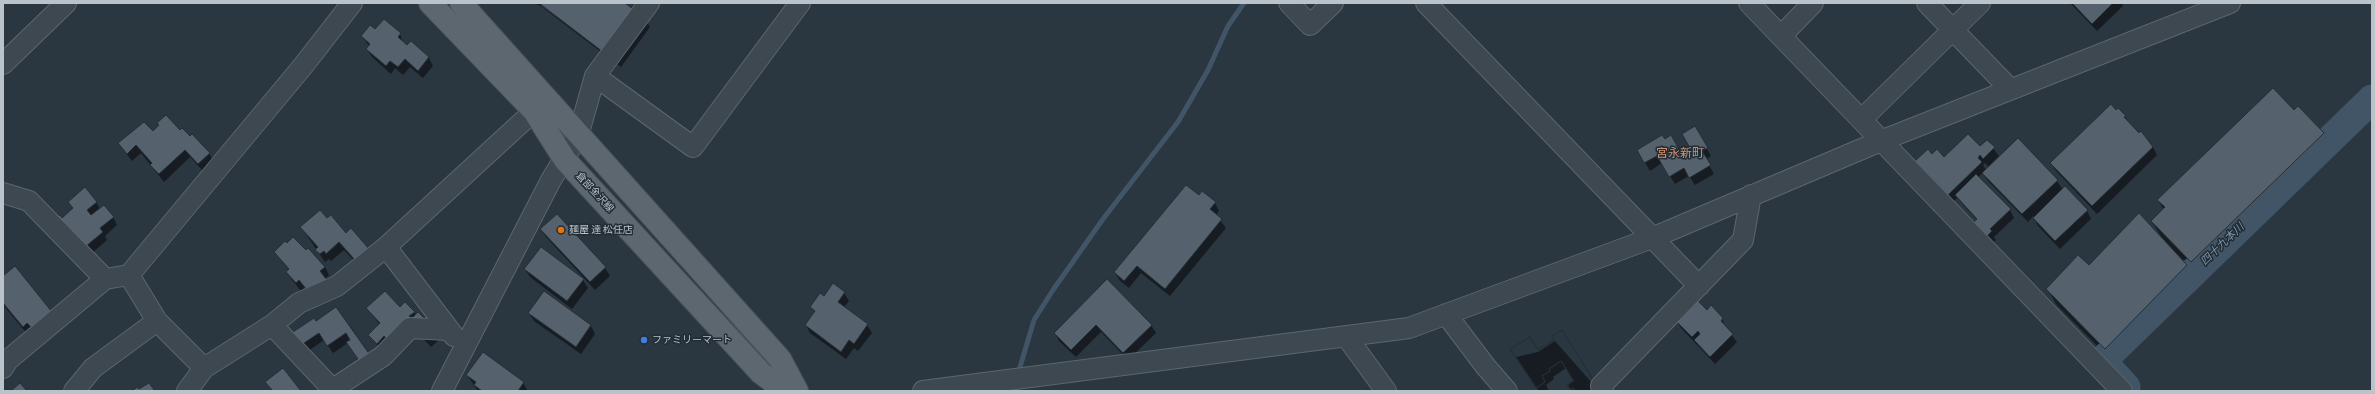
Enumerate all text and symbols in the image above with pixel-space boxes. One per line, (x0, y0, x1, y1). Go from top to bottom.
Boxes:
district label: 宮永新町 (1656, 146, 1704, 160)
street label: 倉部金沢線 (574, 170, 616, 214)
water label: 四十九本川 (2198, 220, 2246, 268)
place label: 麺屋 達 松任店 (569, 224, 633, 236)
marker: 麺屋 達 松任店 (556, 225, 566, 235)
place label: ファミリーマート (652, 334, 732, 346)
marker: ファミリーマート (639, 335, 649, 345)

